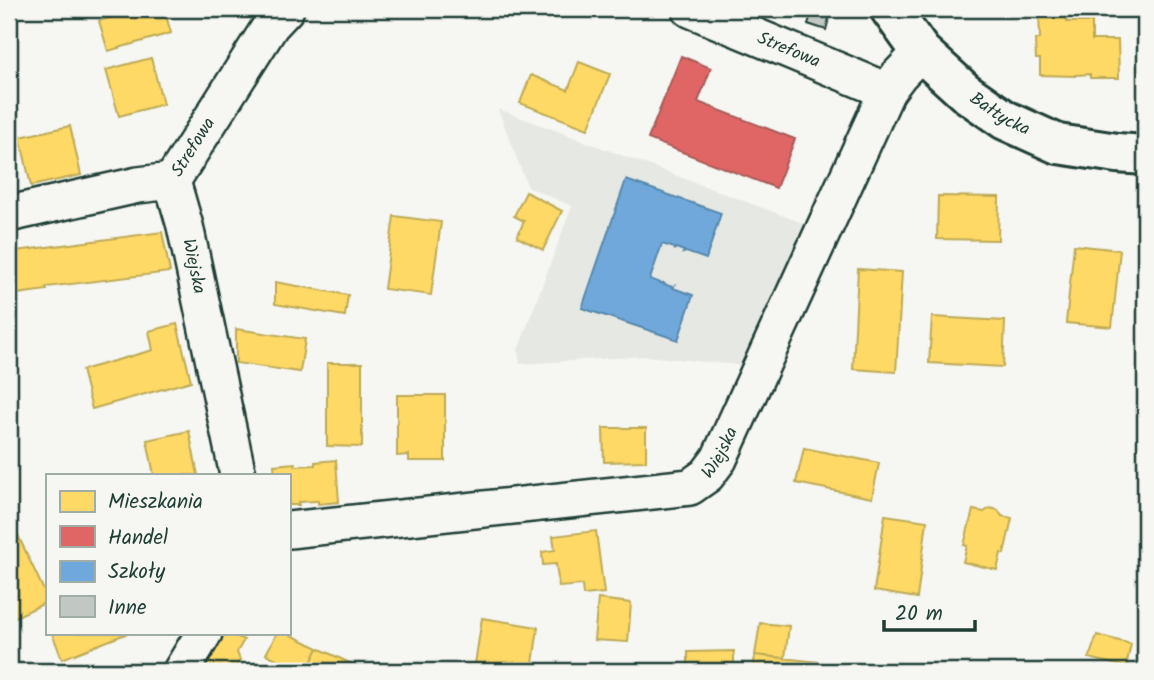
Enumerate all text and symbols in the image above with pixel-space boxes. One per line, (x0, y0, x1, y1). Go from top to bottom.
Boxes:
street label: Strefowa (753, 24, 825, 76)
street label: Bałtycka (963, 85, 1035, 144)
street label: Strefowa (163, 112, 223, 183)
street label: Wiejska (174, 236, 214, 296)
street label: Wiejska (694, 422, 746, 485)
legend (46, 474, 290, 634)
text: Mieszkania (108, 486, 203, 519)
text: Handel (108, 522, 168, 555)
text: Szkoły (108, 556, 165, 589)
scale bar (884, 589, 976, 633)
text: Inne (108, 592, 147, 625)
text: 20 m (895, 598, 943, 631)

